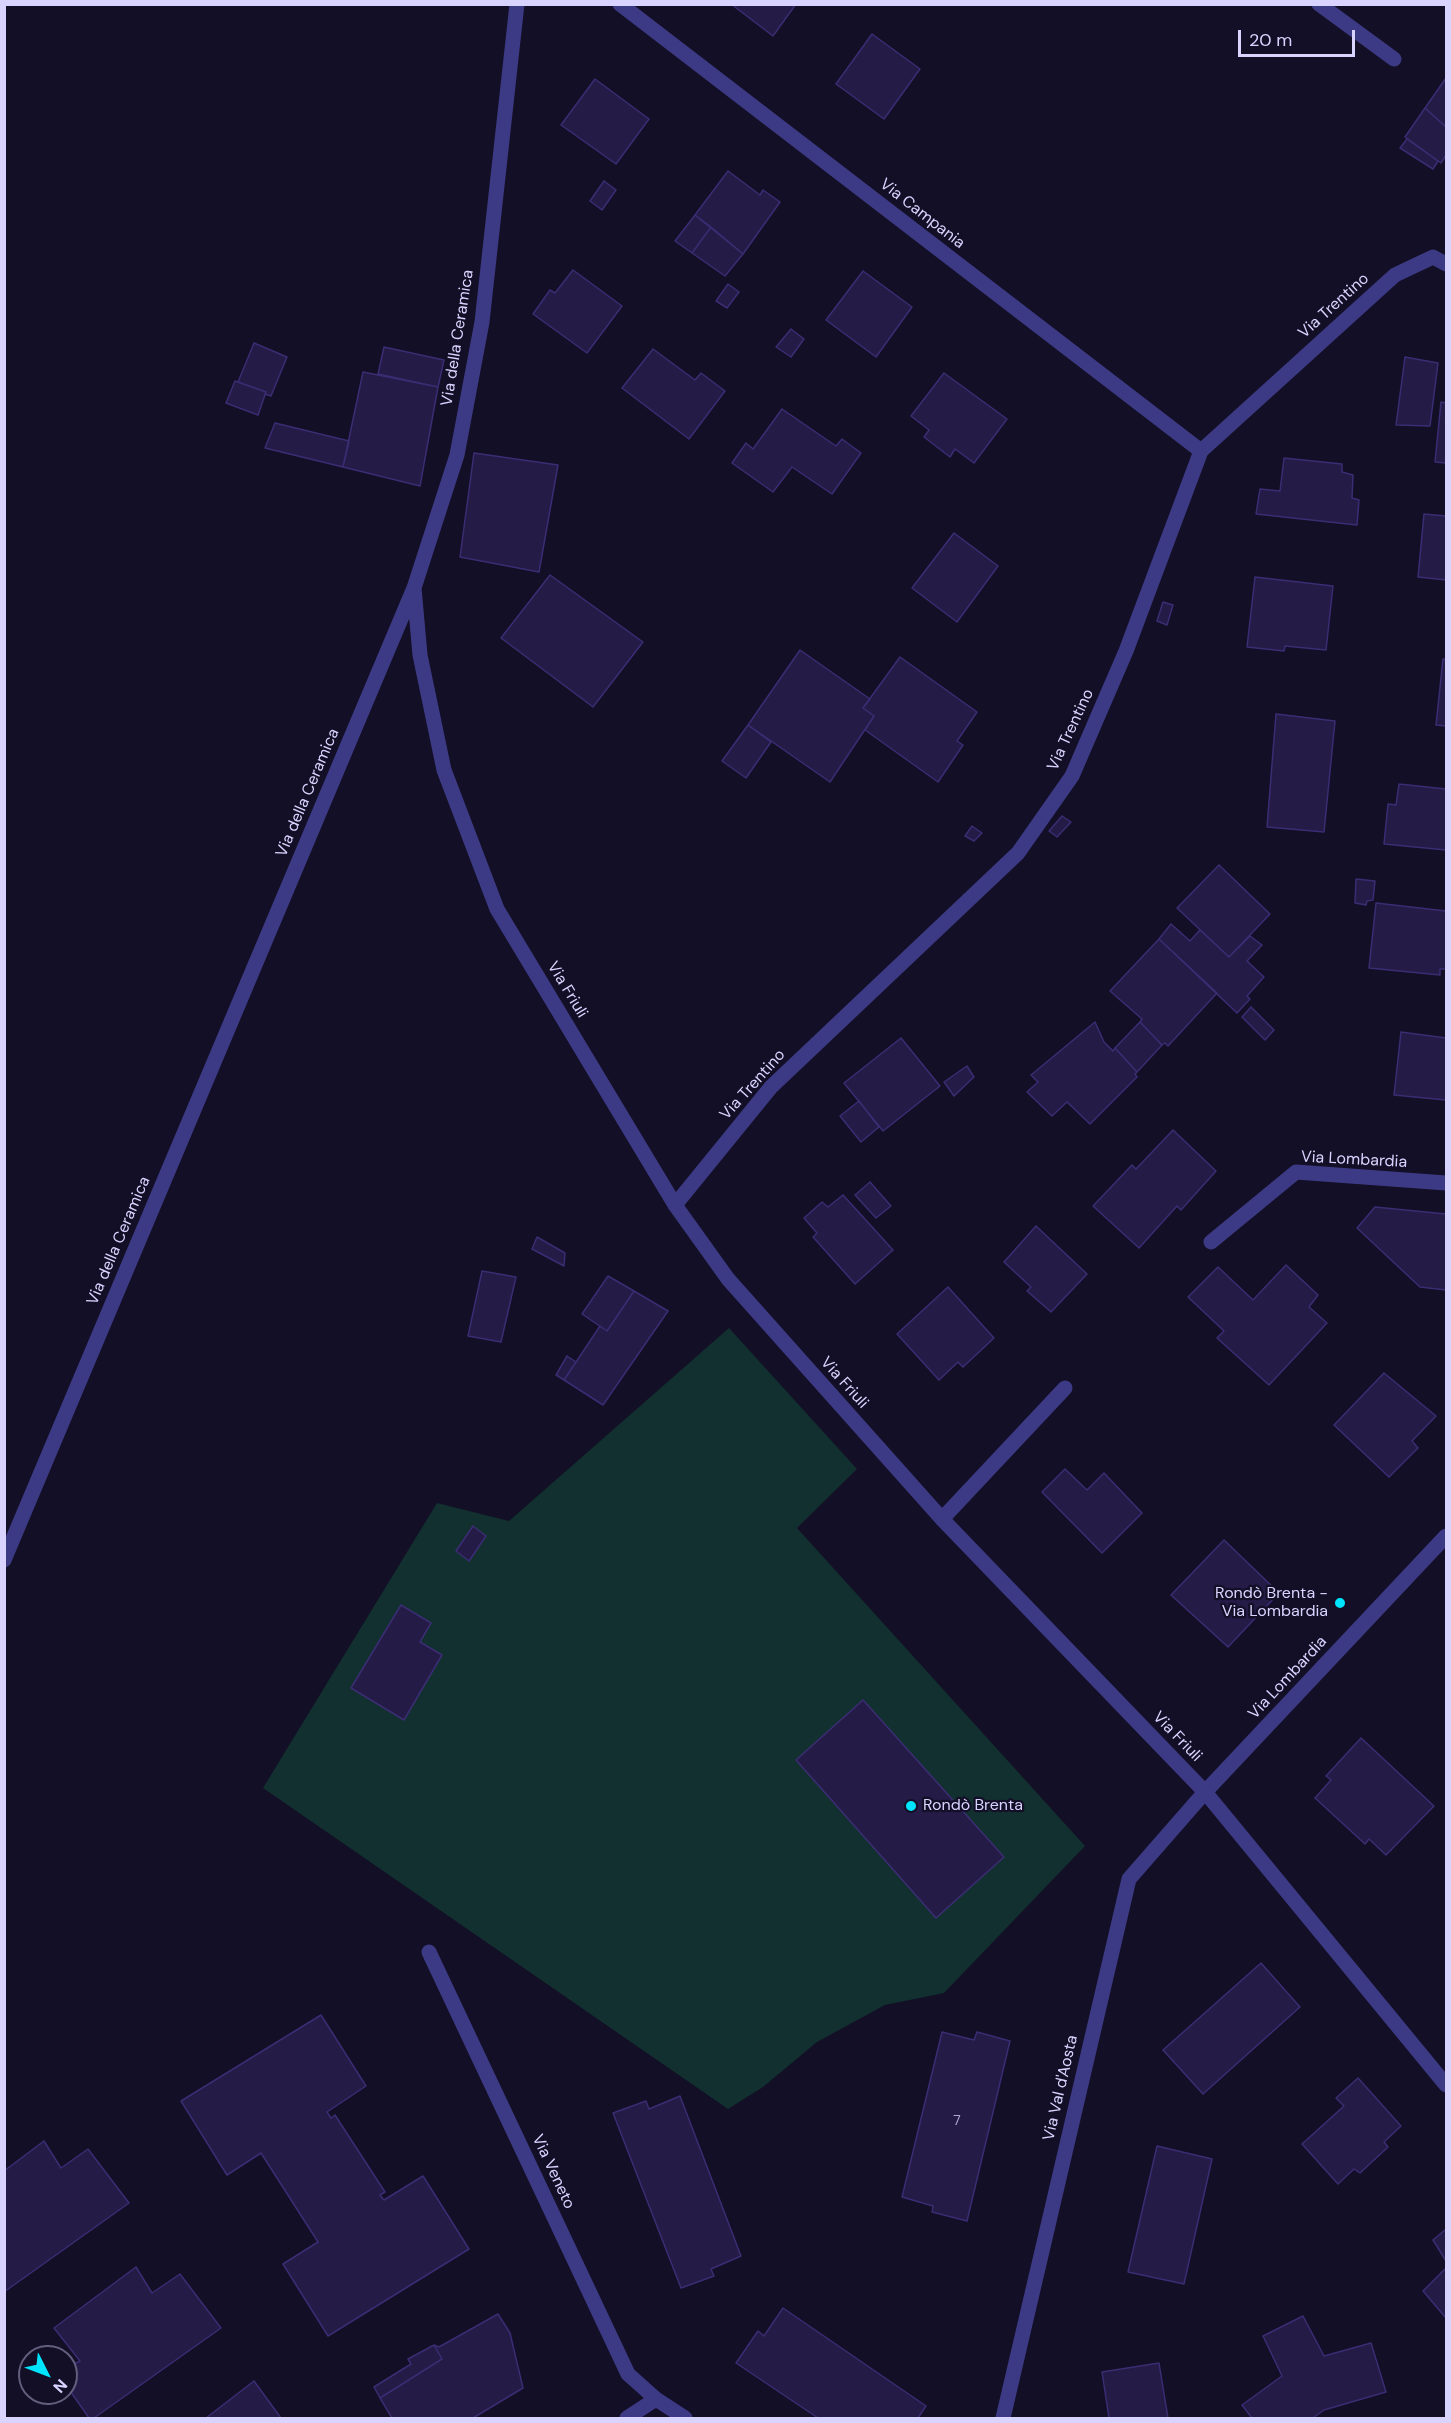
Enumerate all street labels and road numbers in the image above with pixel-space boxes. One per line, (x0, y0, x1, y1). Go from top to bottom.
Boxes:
street label: Via Campania (876, 175, 968, 253)
street label: Via della Ceramica (438, 268, 478, 408)
street label: Via Trentino (1295, 269, 1373, 343)
street label: Via Trentino (1044, 686, 1098, 774)
street label: Via della Ceramica (272, 726, 344, 860)
street label: Via Friuli (543, 958, 591, 1022)
street label: Via Trentino (716, 1046, 790, 1124)
street label: Via Lombardia (1300, 1148, 1408, 1172)
street label: Via della Ceramica (83, 1174, 155, 1308)
street label: Via Friuli (816, 1353, 872, 1413)
street label: Via Lombardia (1245, 1633, 1331, 1723)
street label: Via Friuli (1148, 1708, 1206, 1766)
street label: Via Val d'Aosta (1040, 2033, 1082, 2143)
street label: Via Veneto (527, 2132, 579, 2212)

